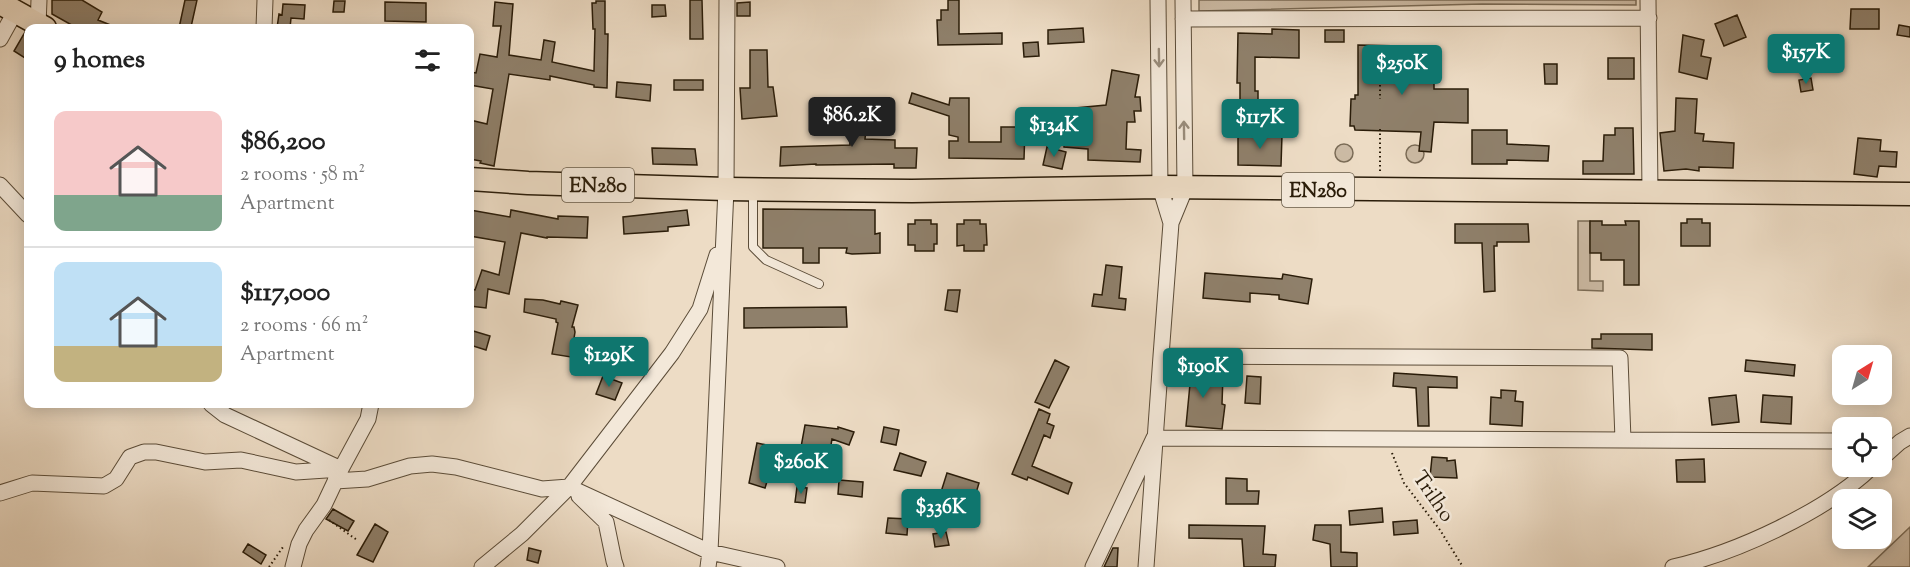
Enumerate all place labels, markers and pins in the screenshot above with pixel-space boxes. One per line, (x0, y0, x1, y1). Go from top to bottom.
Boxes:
pin: $157K (1764, 34, 1848, 85)
pin: $250K (1360, 45, 1444, 96)
pin: $86.2K (803, 97, 901, 148)
pin: $117K (1218, 99, 1302, 150)
pin: $134K (1012, 107, 1096, 158)
pin: $129K (567, 337, 651, 388)
pin: $190K (1161, 348, 1245, 399)
pin: $260K (759, 444, 843, 495)
pin: $336K (899, 489, 983, 540)

